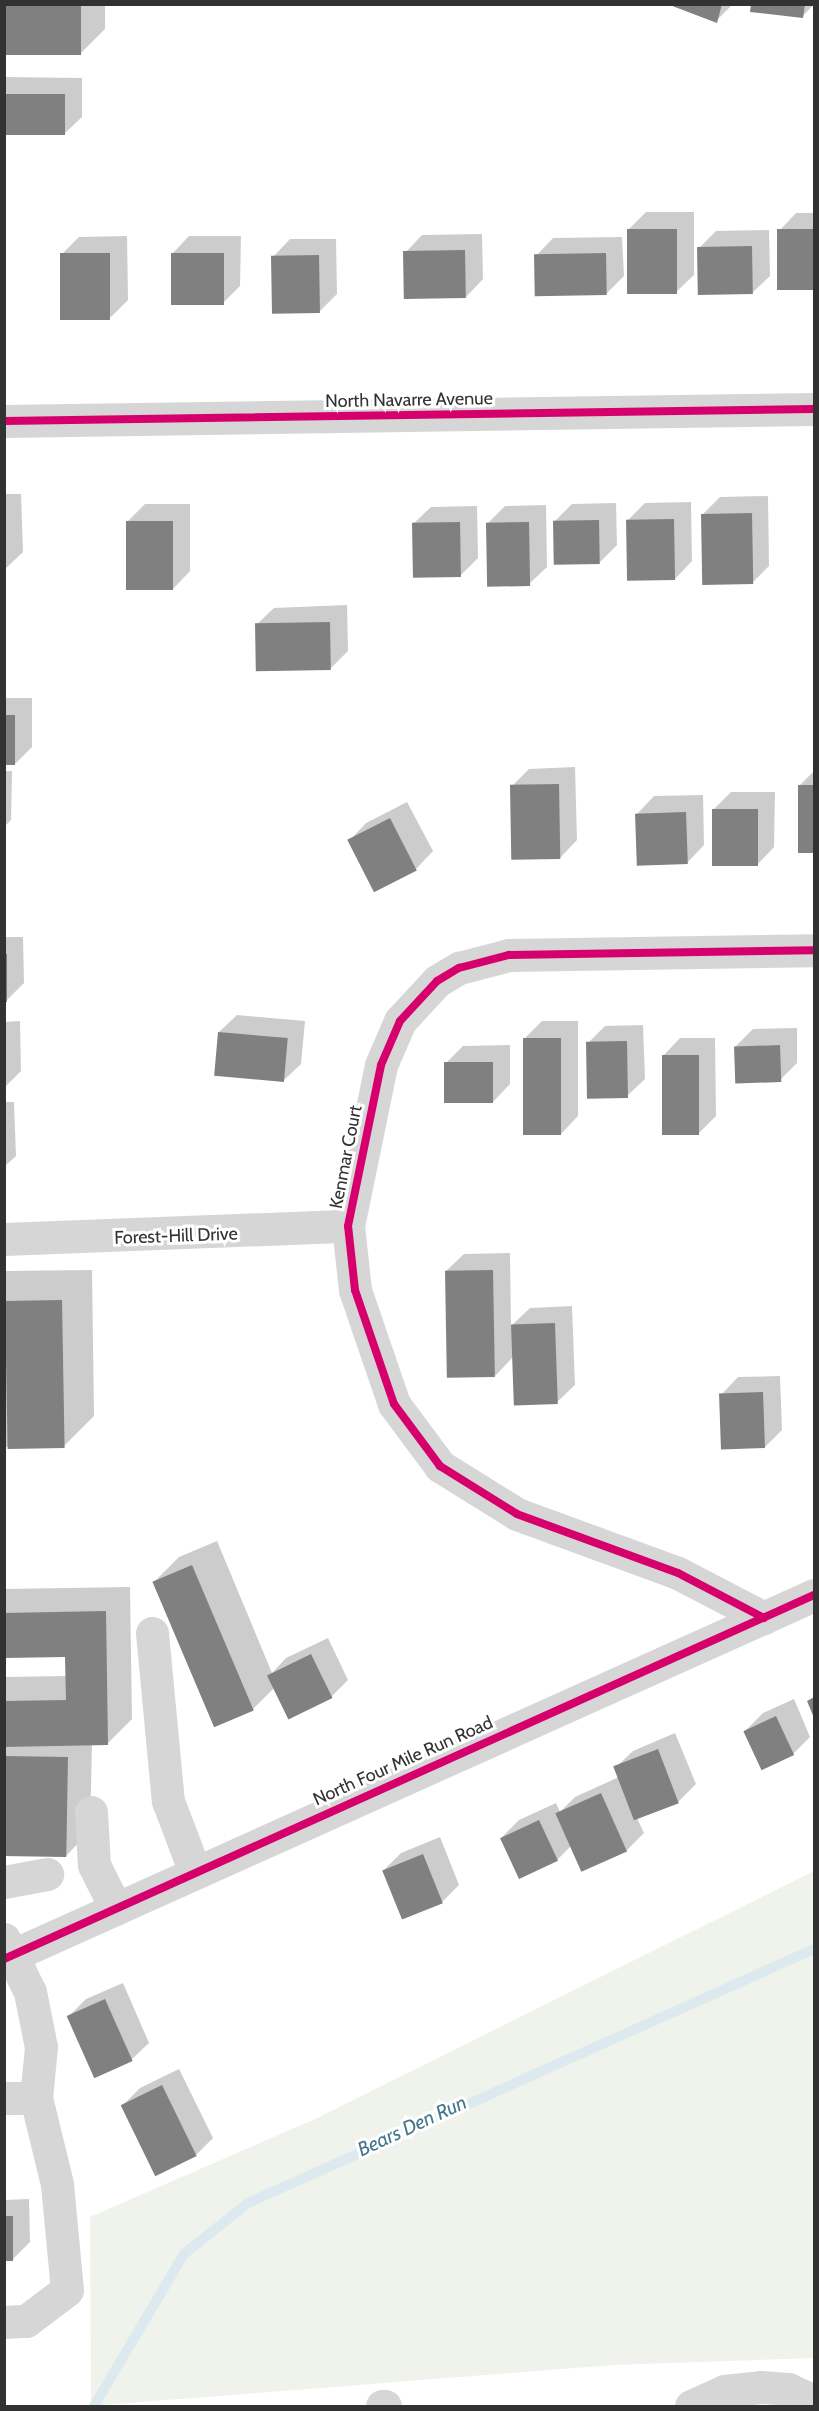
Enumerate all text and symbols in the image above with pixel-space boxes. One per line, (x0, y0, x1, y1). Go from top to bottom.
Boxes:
street label: North Navarre Avenue (325, 388, 493, 412)
street label: Kenmar Court (325, 1103, 367, 1211)
street label: Forest-Hill Drive (114, 1223, 238, 1249)
street label: North Four Mile Run Road (310, 1712, 496, 1810)
water label: Bears Den Run (354, 2090, 470, 2162)

